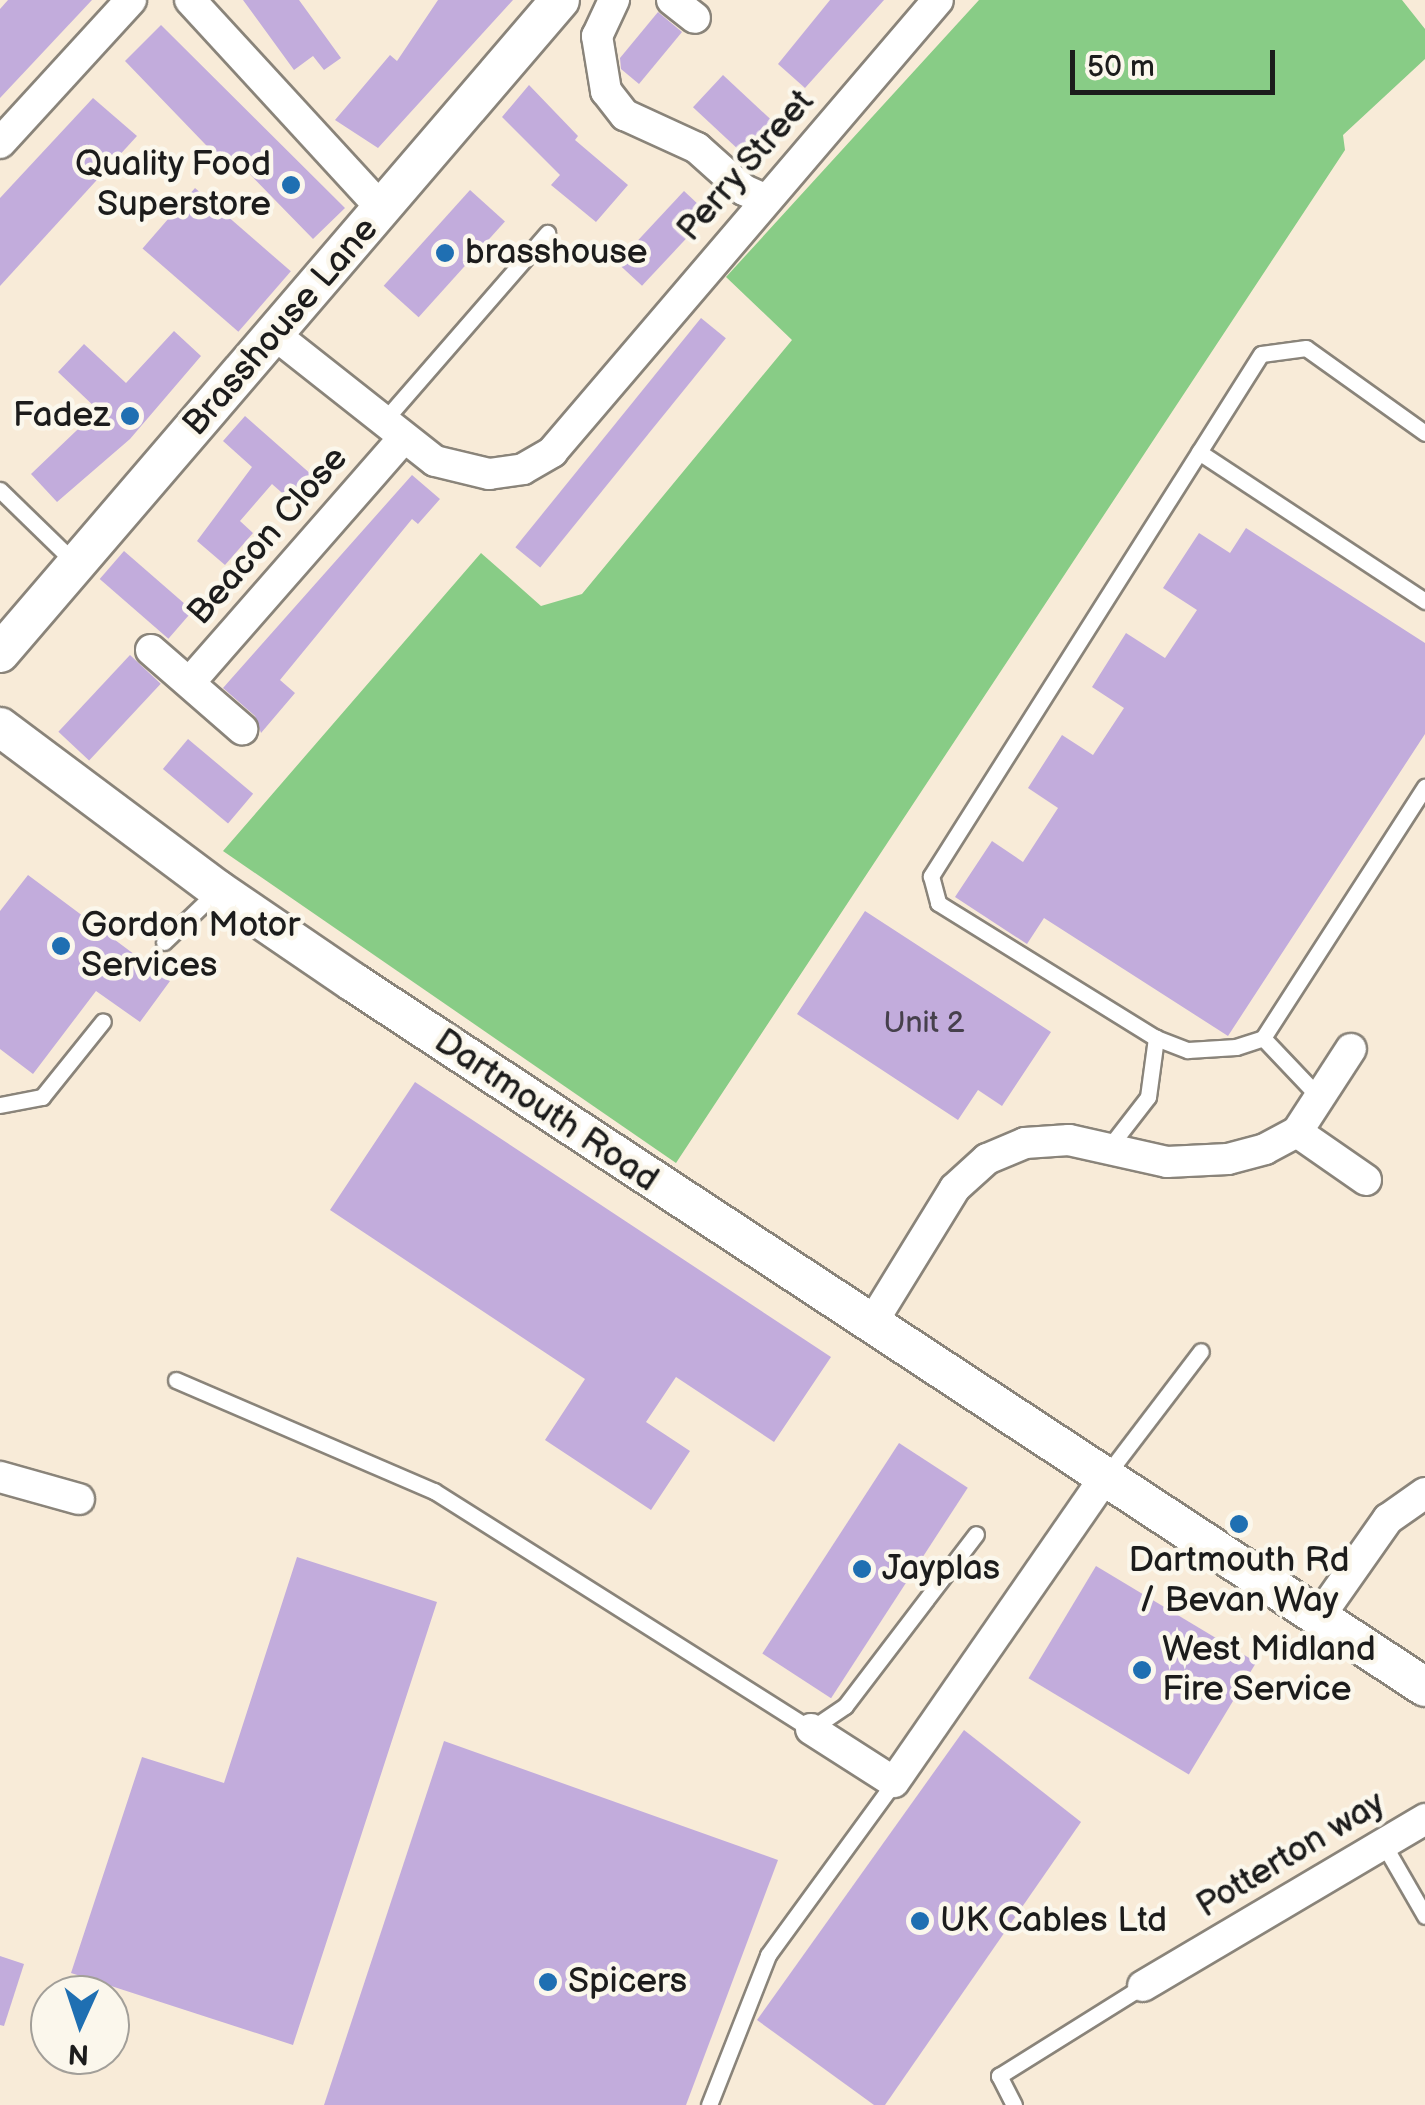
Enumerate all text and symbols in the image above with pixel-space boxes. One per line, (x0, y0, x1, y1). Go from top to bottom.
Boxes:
scale bar (1075, 30, 1280, 92)
text: 50 m (1087, 49, 1155, 85)
street label: Perry Street (668, 81, 824, 251)
place label: Quality Food Superstore (73, 144, 271, 226)
marker: Quality Food Superstore (280, 174, 302, 196)
street label: Brasshouse Lane (175, 209, 387, 445)
place label: brasshouse (465, 232, 648, 274)
marker: brasshouse (434, 242, 456, 264)
place label: Fadez (13, 395, 110, 437)
marker: Fadez (119, 405, 141, 427)
street label: Beacon Close (179, 438, 357, 634)
place label: Gordon Motor Services (81, 905, 300, 987)
marker: Gordon Motor Services (50, 935, 72, 957)
house number: Unit 2 (884, 1005, 964, 1041)
street label: Dartmouth Road (426, 1021, 666, 1201)
marker: Dartmouth Rd / Bevan Way (1228, 1513, 1250, 1535)
place label: Dartmouth Rd / Bevan Way (1128, 1540, 1350, 1622)
place label: Jayplas (882, 1548, 1000, 1590)
marker: Jayplas (851, 1558, 873, 1580)
place label: West Midland Fire Service (1162, 1629, 1376, 1711)
marker: West Midland Fire Service (1131, 1659, 1153, 1681)
street label: Potterton way (1189, 1782, 1393, 1928)
place label: UK Cables Ltd (940, 1900, 1167, 1942)
marker: UK Cables Ltd (909, 1910, 931, 1932)
place label: Spicers (568, 1961, 687, 2003)
marker: Spicers (537, 1971, 559, 1993)
north arrow (30, 1975, 130, 2075)
text: N (67, 2036, 90, 2070)

